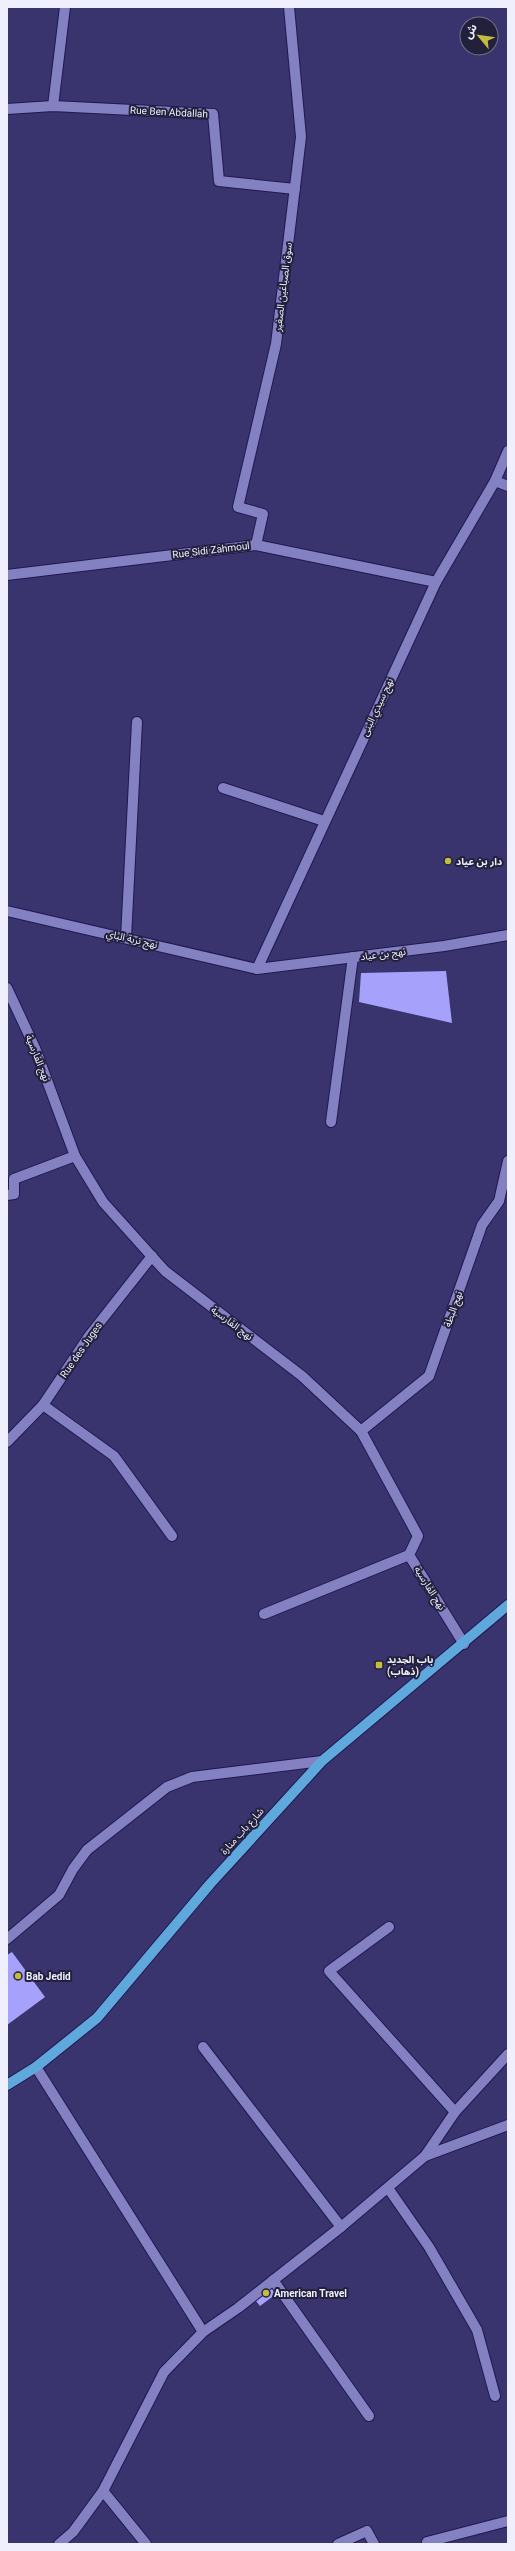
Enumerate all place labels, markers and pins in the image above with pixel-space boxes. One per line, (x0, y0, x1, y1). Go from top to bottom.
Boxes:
marker: دار بن عياد (443, 856, 453, 866)
place label: دار بن عياد (456, 856, 502, 868)
place label: باب الجديد (ذهاب) (387, 1654, 433, 1678)
marker: باب الجديد (ذهاب) (374, 1660, 384, 1670)
marker: Bab Jedid (13, 1971, 23, 1981)
place label: Bab Jedid (26, 1971, 71, 1982)
marker: American Travel (261, 2288, 271, 2298)
place label: American Travel (274, 2288, 347, 2299)

